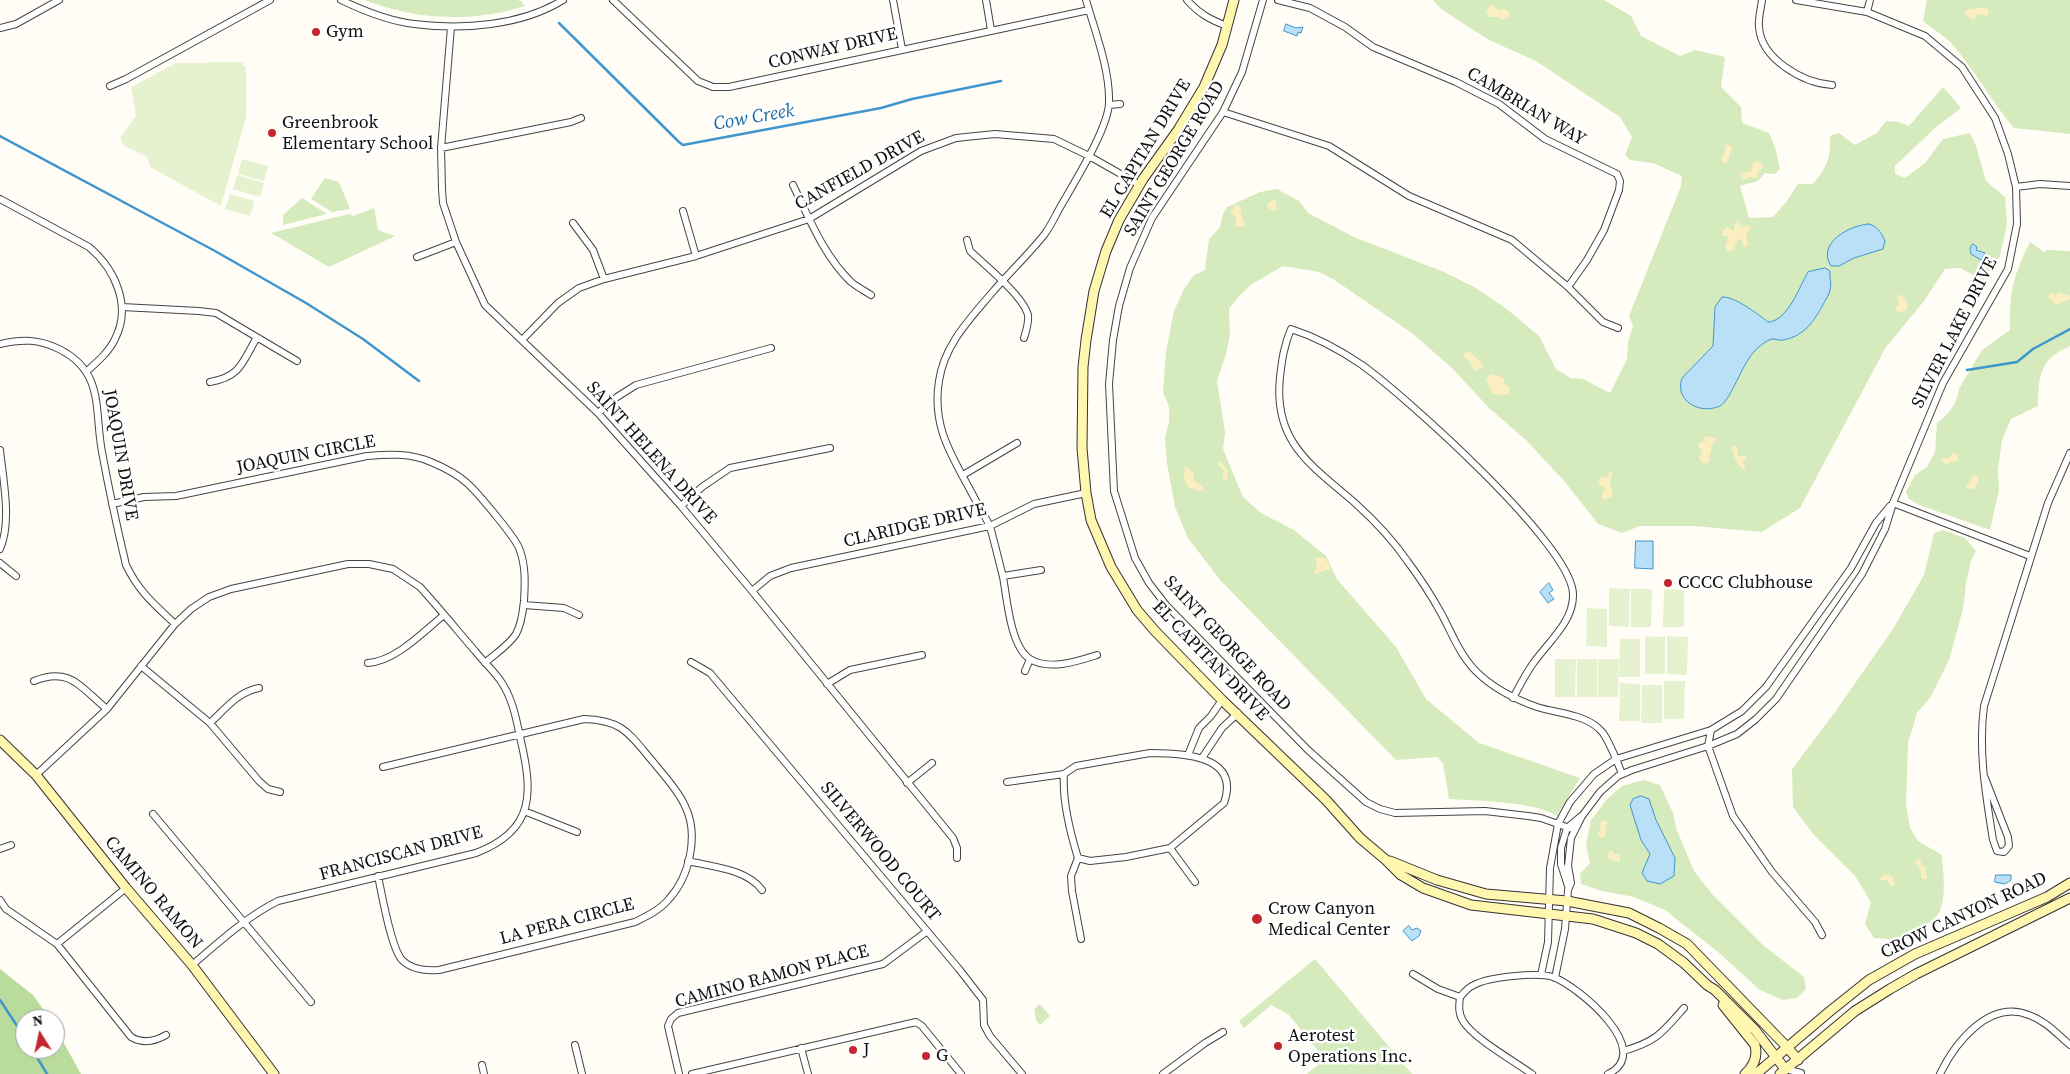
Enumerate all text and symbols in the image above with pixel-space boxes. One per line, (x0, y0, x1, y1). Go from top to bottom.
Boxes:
place label: Gym (326, 21, 364, 43)
street label: CONWAY DRIVE (766, 24, 900, 74)
marker: Gym (310, 26, 322, 38)
street label: CAMBRIAN WAY (1463, 63, 1589, 151)
street label: EL CAPITAN DRIVE (1096, 76, 1196, 222)
street label: SAINT GEORGE ROAD (1120, 77, 1230, 241)
water label: Cow Creek (712, 100, 796, 136)
place label: Greenbrook Elementary School (282, 112, 433, 154)
street label: CANFIELD DRIVE (791, 126, 929, 216)
marker: Greenbrook Elementary School (266, 127, 278, 139)
street label: SILVER LAKE DRIVE (1908, 254, 2002, 412)
street label: SAINT HELENA DRIVE (581, 377, 721, 529)
street label: JOAQUIN DRIVE (98, 388, 142, 522)
street label: JOAQUIN CIRCLE (235, 431, 377, 479)
street label: CLARIDGE DRIVE (841, 499, 989, 553)
street label: SAINT GEORGE ROAD (1159, 572, 1295, 716)
place label: CCCC Clubhouse (1678, 572, 1813, 594)
marker: CCCC Clubhouse (1662, 577, 1674, 589)
street label: EL CAPITAN DRIVE (1147, 597, 1273, 725)
street label: SILVERWOOD COURT (815, 778, 945, 926)
street label: FRANCISCAN DRIVE (317, 822, 485, 886)
street label: CAMINO RAMON (99, 832, 207, 954)
street label: CROW CANYON ROAD (1877, 868, 2051, 964)
street label: LA PERA CIRCLE (497, 894, 637, 950)
place label: Crow Canyon Medical Center (1268, 898, 1390, 941)
marker: Crow Canyon Medical Center (1250, 912, 1264, 926)
street label: CAMINO RAMON PLACE (673, 941, 871, 1013)
north arrow (15, 1009, 65, 1059)
text: N (31, 1009, 44, 1031)
place label: Aerotest Operations Inc. (1288, 1025, 1413, 1068)
place label: J (863, 1039, 870, 1061)
marker: Aerotest Operations Inc. (1272, 1040, 1284, 1052)
marker: J (847, 1044, 859, 1056)
place label: G (936, 1045, 948, 1067)
marker: G (920, 1050, 932, 1062)

